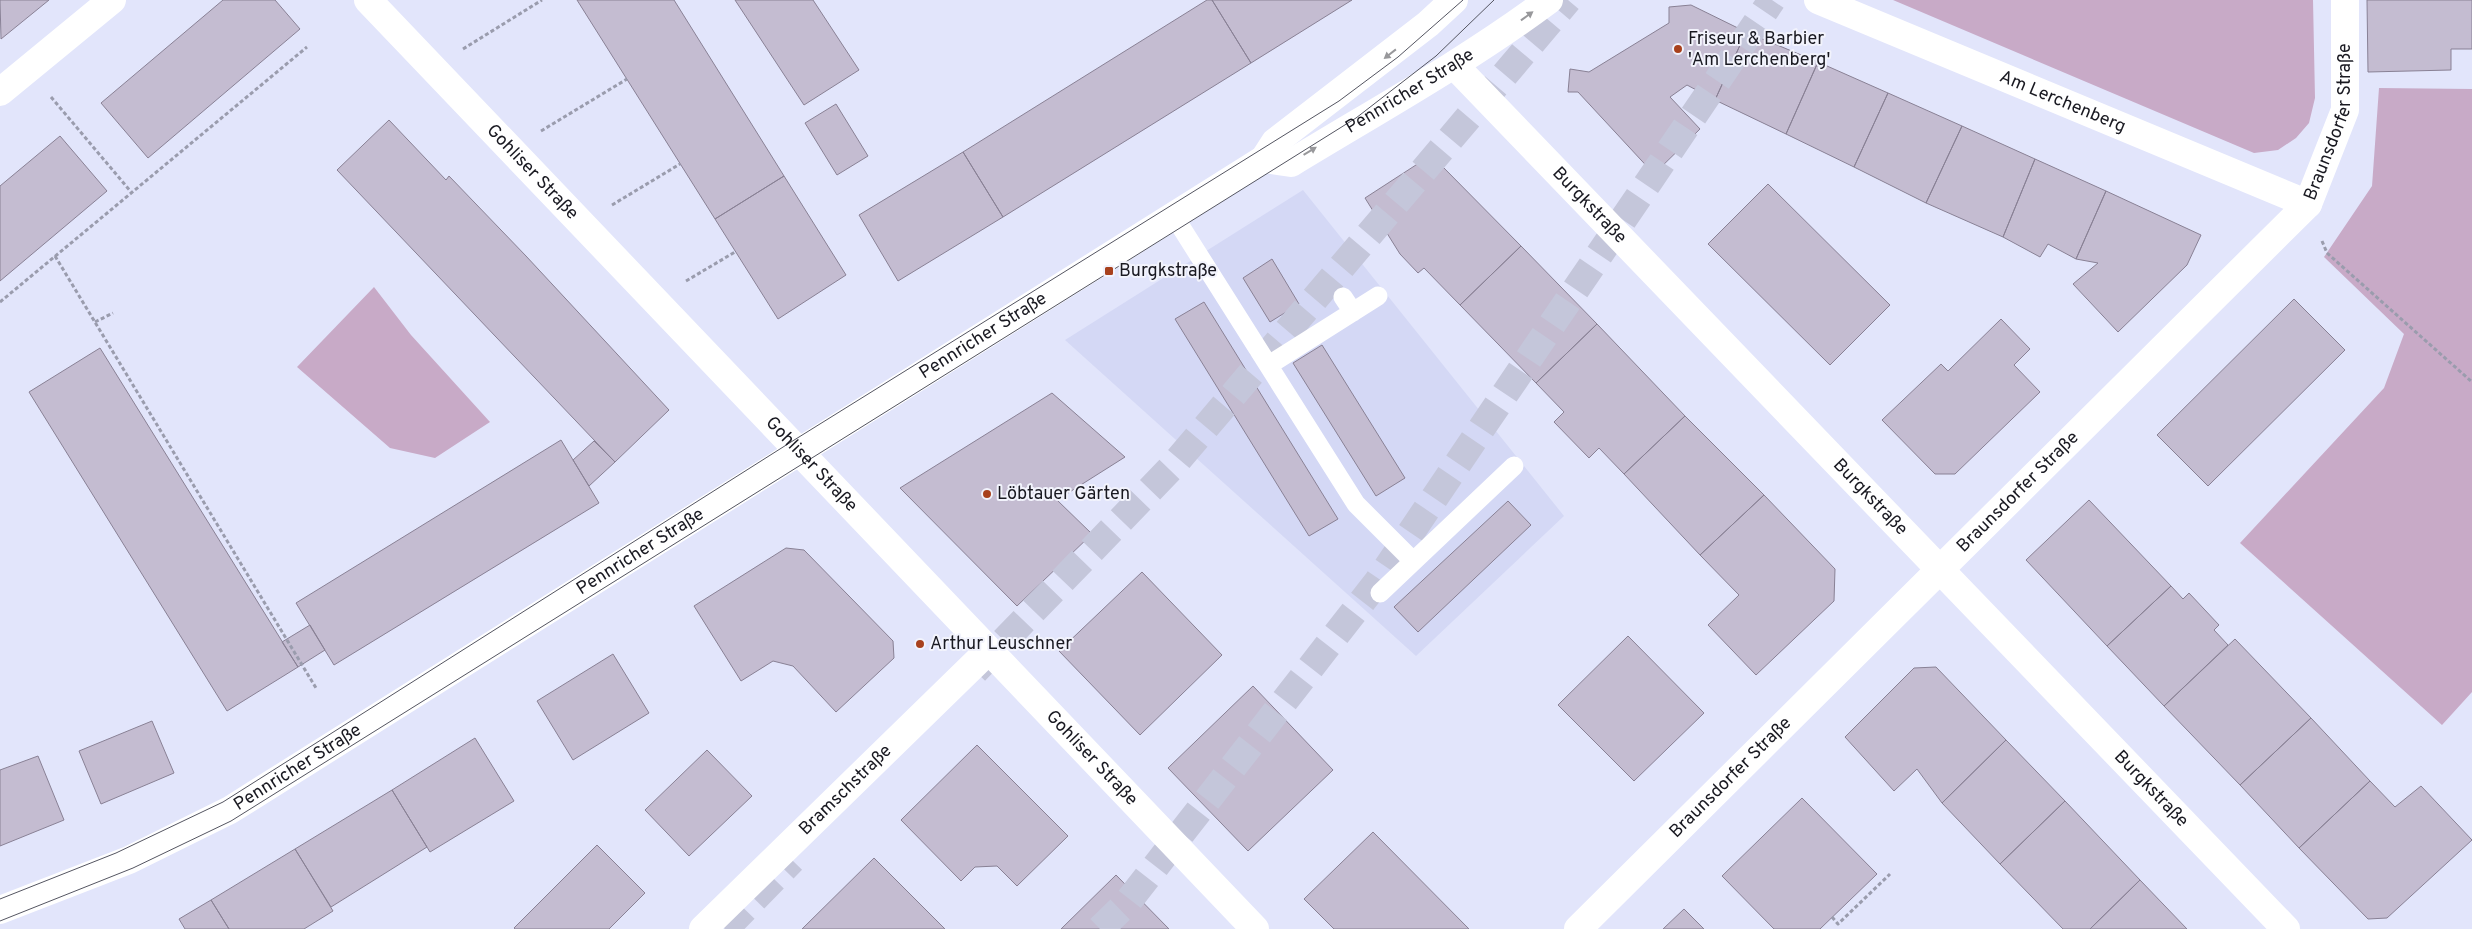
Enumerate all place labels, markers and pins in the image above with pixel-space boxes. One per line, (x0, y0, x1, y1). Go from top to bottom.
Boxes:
place label: Friseur & Barbier 'Am Lerchenberg' (1688, 28, 1830, 72)
marker: Friseur & Barbier 'Am Lerchenberg' (1672, 43, 1684, 55)
place label: Burgkstraße (1119, 260, 1217, 283)
marker: Burgkstraße (1103, 265, 1115, 277)
place label: Löbtauer Gärten (997, 483, 1130, 506)
marker: Löbtauer Gärten (981, 488, 993, 500)
place label: Arthur Leuschner (930, 633, 1072, 656)
marker: Arthur Leuschner (914, 638, 926, 650)

